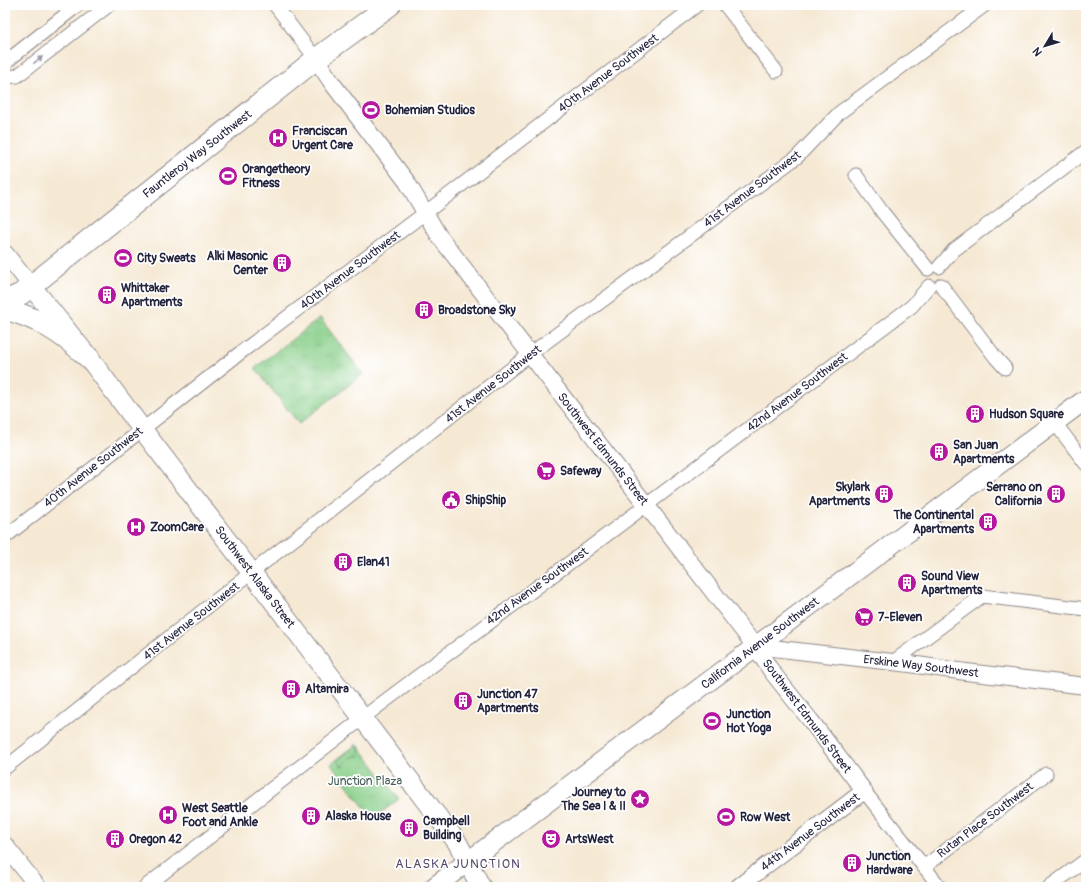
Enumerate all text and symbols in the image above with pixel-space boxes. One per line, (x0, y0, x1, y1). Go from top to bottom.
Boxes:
north arrow (1025, 26, 1065, 66)
street label: 40th Avenue Southwest (555, 31, 662, 116)
text: N (1030, 44, 1045, 59)
one-way arrow (33, 55, 44, 64)
sports icon: Bohemian Studios (360, 99, 382, 121)
place label: Bohemian Studios (385, 103, 475, 118)
street label: Fauntleroy Way Southwest (140, 107, 255, 202)
place label: Franciscan Urgent Care (292, 124, 354, 153)
hospital icon: Franciscan Urgent Care (267, 127, 289, 149)
street label: 41st Avenue Southwest (701, 148, 804, 231)
place label: Orangetheory Fitness (242, 162, 311, 191)
sports icon: Orangetheory Fitness (217, 165, 239, 187)
street label: 40th Avenue Southwest (297, 228, 404, 313)
sports icon: City Sweats (112, 247, 134, 269)
place label: Alki Masonic Center (207, 249, 269, 278)
place label: City Sweats (137, 251, 196, 266)
building icon: Alki Masonic Center (271, 252, 293, 274)
place label: Whittaker Apartments (121, 281, 183, 310)
building icon: Whittaker Apartments (96, 284, 118, 306)
building icon: Broadstone Sky (413, 299, 435, 321)
place label: Broadstone Sky (438, 303, 517, 318)
street label: 41st Avenue Southwest (442, 342, 545, 427)
street label: 42nd Avenue Southwest (744, 349, 851, 435)
street label: Southwest Edmunds Street (554, 390, 651, 509)
building icon: Hudson Square (964, 403, 986, 425)
place label: Hudson Square (989, 407, 1065, 422)
street label: 40th Avenue Southwest (41, 424, 146, 511)
place label: San Juan Apartments (953, 438, 1015, 467)
building icon: San Juan Apartments (928, 441, 950, 463)
supermarket icon: Safeway (535, 460, 557, 482)
place label: Safeway (560, 464, 602, 479)
place label: Skylark Apartments (809, 480, 871, 509)
place label: Serrano on California (986, 480, 1042, 509)
building icon: Skylark Apartments (873, 483, 895, 505)
building icon: Serrano on California (1045, 483, 1067, 505)
public building icon: ShipShip (440, 489, 462, 511)
place label: ShipShip (465, 493, 506, 508)
place label: The Continental Apartments (893, 508, 975, 537)
building icon: The Continental Apartments (977, 511, 999, 533)
hospital icon: ZoomCare (125, 516, 147, 538)
place label: ZoomCare (150, 520, 205, 535)
street label: Southwest Alaska Street (211, 523, 298, 631)
street label: 42nd Avenue Southwest (483, 544, 591, 629)
building icon: Elan41 (332, 551, 354, 573)
place label: Elan41 (357, 555, 390, 570)
place label: Sound View Apartments (921, 569, 983, 598)
building icon: Sound View Apartments (896, 572, 918, 594)
street label: 41st Avenue Southwest (140, 579, 243, 664)
street label: California Avenue Southwest (698, 594, 822, 693)
supermarket icon: 7-Eleven (853, 606, 875, 628)
place label: 7-Eleven (878, 610, 923, 625)
street label: Erskine Way Southwest (862, 652, 980, 681)
street label: Southwest Edmunds Street (759, 656, 854, 776)
building icon: Altamira (280, 678, 302, 700)
place label: Altamira (305, 682, 349, 697)
place label: Junction 47 Apartments (477, 687, 539, 716)
building icon: Junction 47 Apartments (452, 690, 474, 712)
place label: Junction Hot Yoga (726, 707, 772, 736)
sports icon: Junction Hot Yoga (701, 710, 723, 732)
park label: Junction Plaza (328, 774, 403, 789)
street label: Rutan Place Southwest (934, 779, 1036, 861)
place label: Journey to The Sea I & II (560, 785, 627, 814)
place icon: Journey to The Sea I & II (629, 788, 651, 810)
street label: 44th Avenue Southwest (758, 790, 863, 875)
place label: West Seattle Foot and Ankle (182, 801, 259, 830)
hospital icon: West Seattle Foot and Ankle (157, 804, 179, 826)
building icon: Alaska House (300, 805, 322, 827)
sports icon: Row West (715, 806, 737, 828)
place label: Alaska House (325, 809, 392, 824)
place label: Row West (740, 810, 792, 825)
place label: Campbell Building (423, 814, 470, 843)
building icon: Campbell Building (398, 817, 420, 839)
building icon: Oregon 42 (104, 828, 126, 850)
theatre icon: ArtsWest (540, 828, 562, 850)
place label: Oregon 42 (129, 832, 182, 847)
place label: ArtsWest (565, 832, 615, 847)
place label: Junction Hardware (866, 849, 914, 878)
building icon: Junction Hardware (841, 852, 863, 874)
district label: ALASKA JUNCTION (395, 856, 521, 872)

